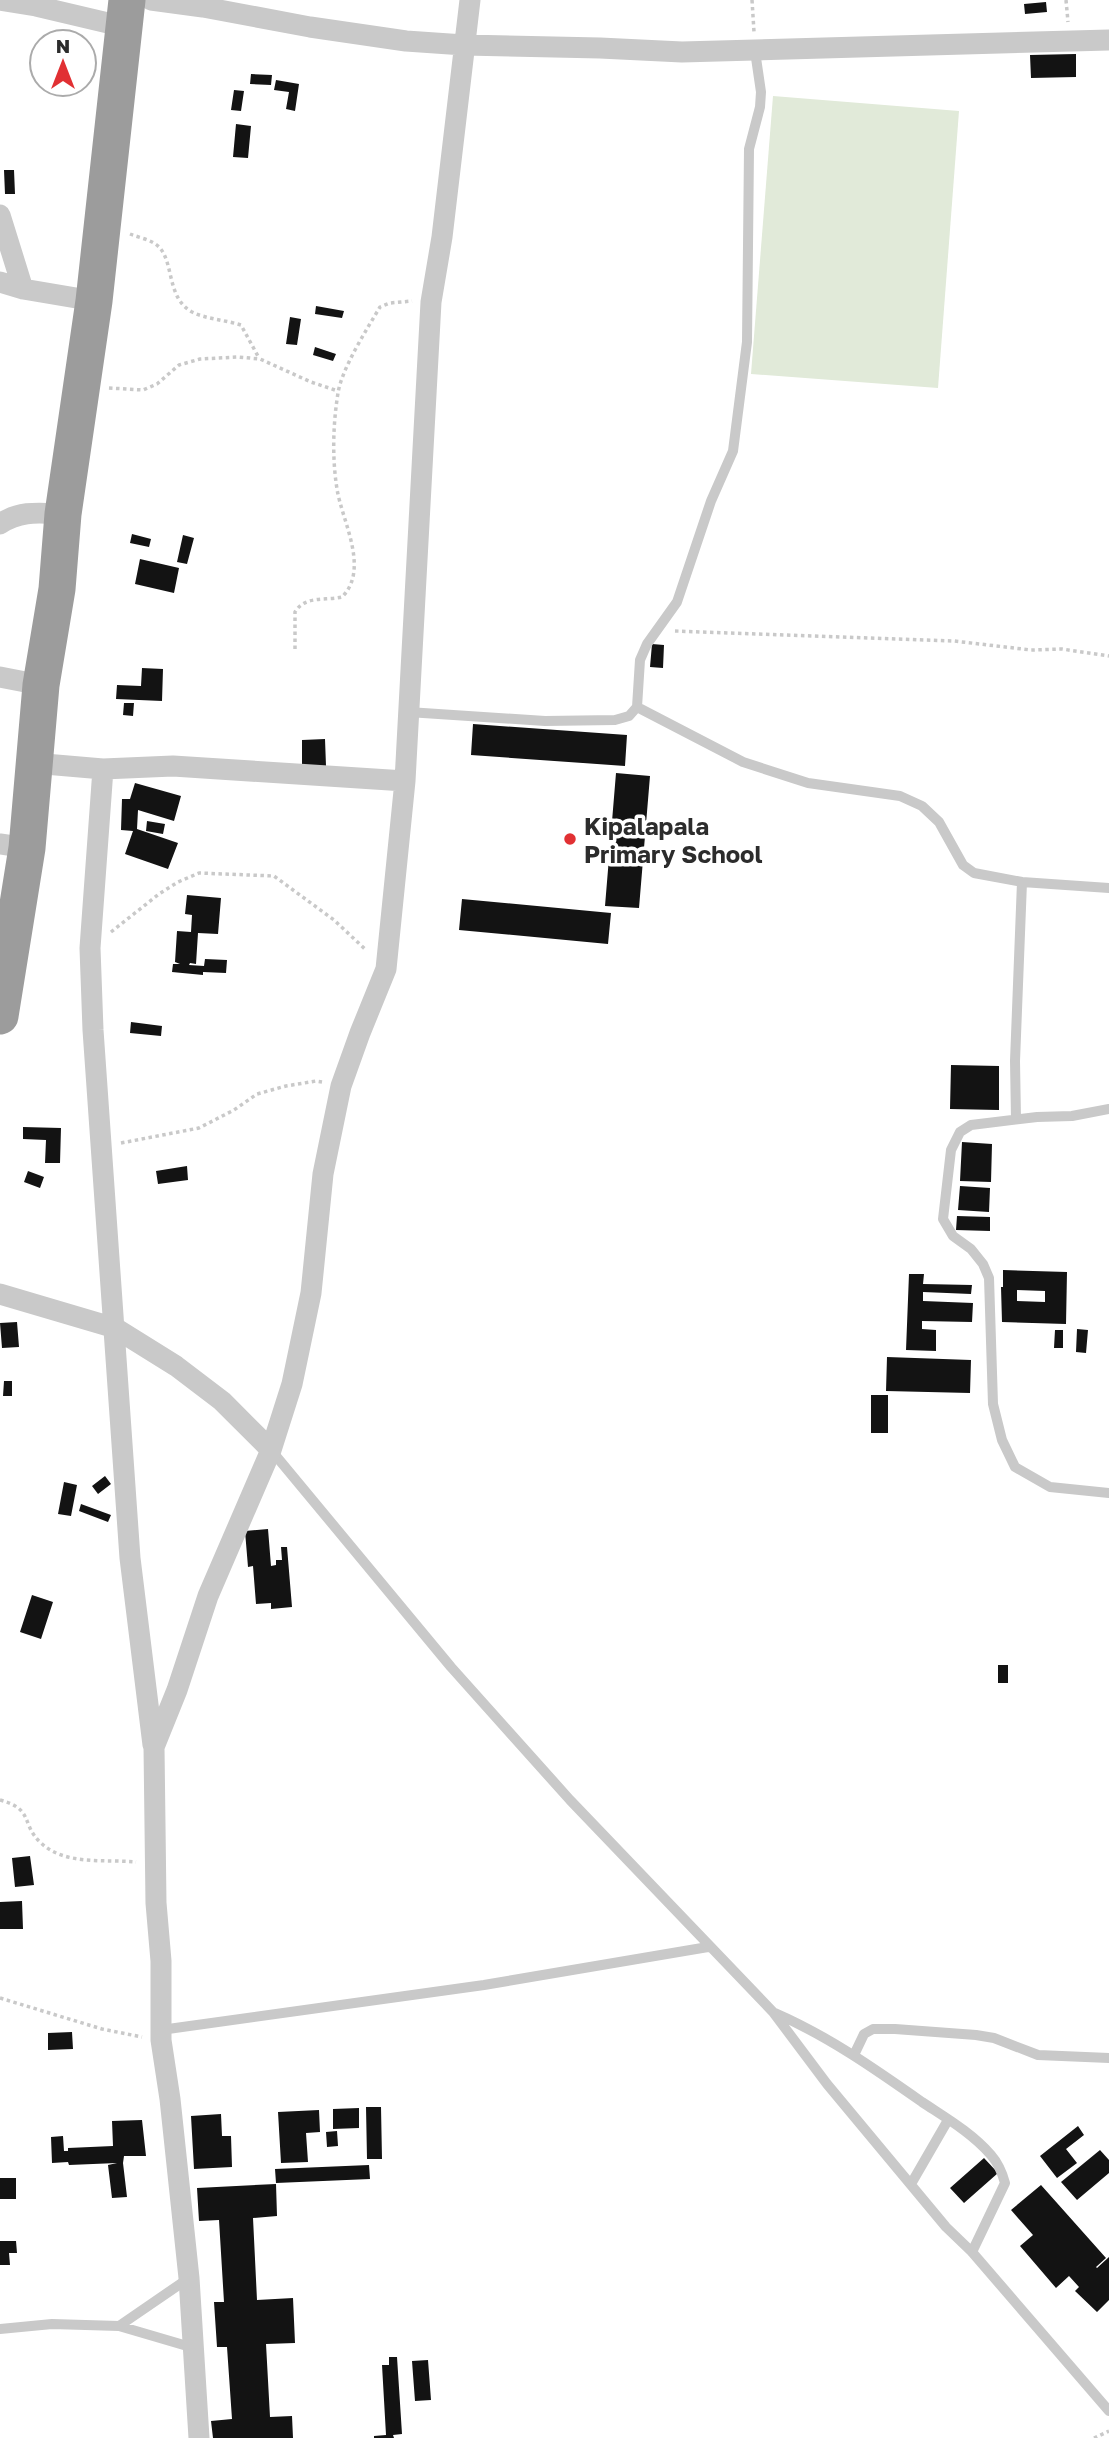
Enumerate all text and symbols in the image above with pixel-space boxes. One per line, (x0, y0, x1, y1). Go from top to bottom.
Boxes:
north arrow (28, 28, 98, 98)
text: N (56, 34, 70, 57)
place label: Kipalapala Primary School (584, 811, 763, 868)
marker: Kipalapala Primary School (562, 831, 578, 847)

